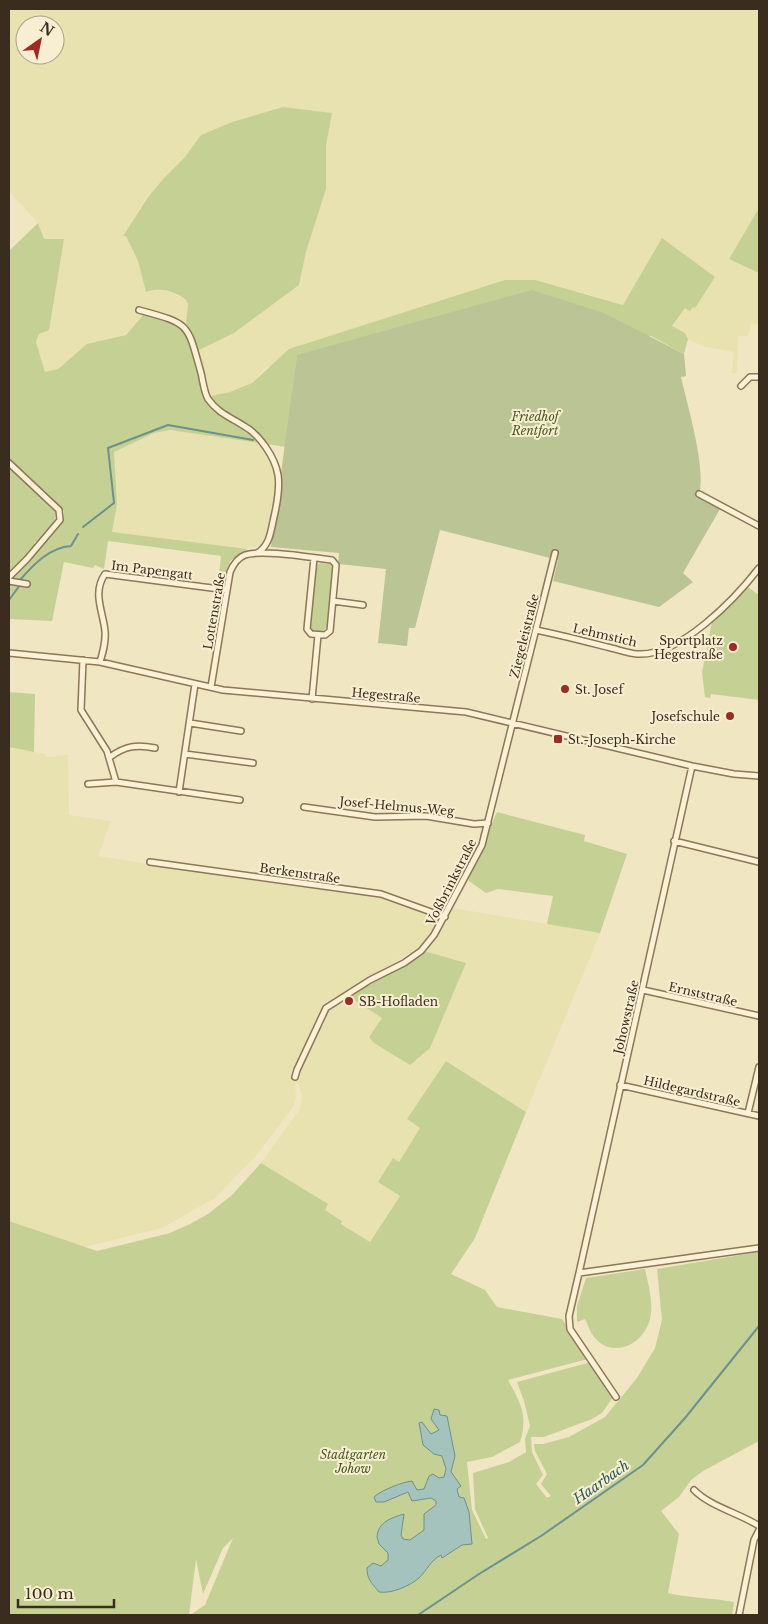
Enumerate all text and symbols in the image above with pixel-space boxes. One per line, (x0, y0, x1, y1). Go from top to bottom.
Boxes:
north arrow (15, 15, 65, 65)
text: N (37, 18, 58, 40)
park label: Friedhof Rentfort (510, 409, 562, 438)
street label: Im Papengatt (110, 558, 194, 583)
street label: Lottenstraße (200, 571, 228, 651)
street label: Ziegeleistraße (506, 592, 542, 680)
street label: Lehmstich (571, 620, 639, 650)
place label: Sportplatz Hegestraße (654, 633, 723, 662)
marker: Sportplatz Hegestraße (727, 641, 739, 653)
place label: St. Josef (575, 682, 625, 697)
marker: St. Josef (559, 683, 571, 695)
street label: Hegestraße (351, 685, 421, 705)
place label: Josefschule (650, 709, 720, 724)
marker: Josefschule (724, 710, 736, 722)
place label: St.-Joseph-Kirche (568, 732, 676, 747)
marker: St.-Joseph-Kirche (552, 733, 564, 745)
street label: Josef-Helmus-Weg (337, 793, 456, 819)
street label: Voßbrinkstraße (422, 836, 479, 929)
street label: Berkenstraße (259, 860, 341, 886)
street label: Johowstraße (610, 978, 642, 1058)
street label: Ernststraße (667, 979, 739, 1009)
place label: SB-Hofladen (359, 994, 438, 1009)
marker: SB-Hofladen (343, 995, 355, 1007)
street label: Hildegardstraße (642, 1073, 742, 1109)
park label: Stadtgarten Johow (320, 1447, 387, 1476)
water label: Haarbach (569, 1456, 632, 1508)
scale bar (18, 1576, 114, 1608)
text: 100 m (25, 1584, 74, 1603)

